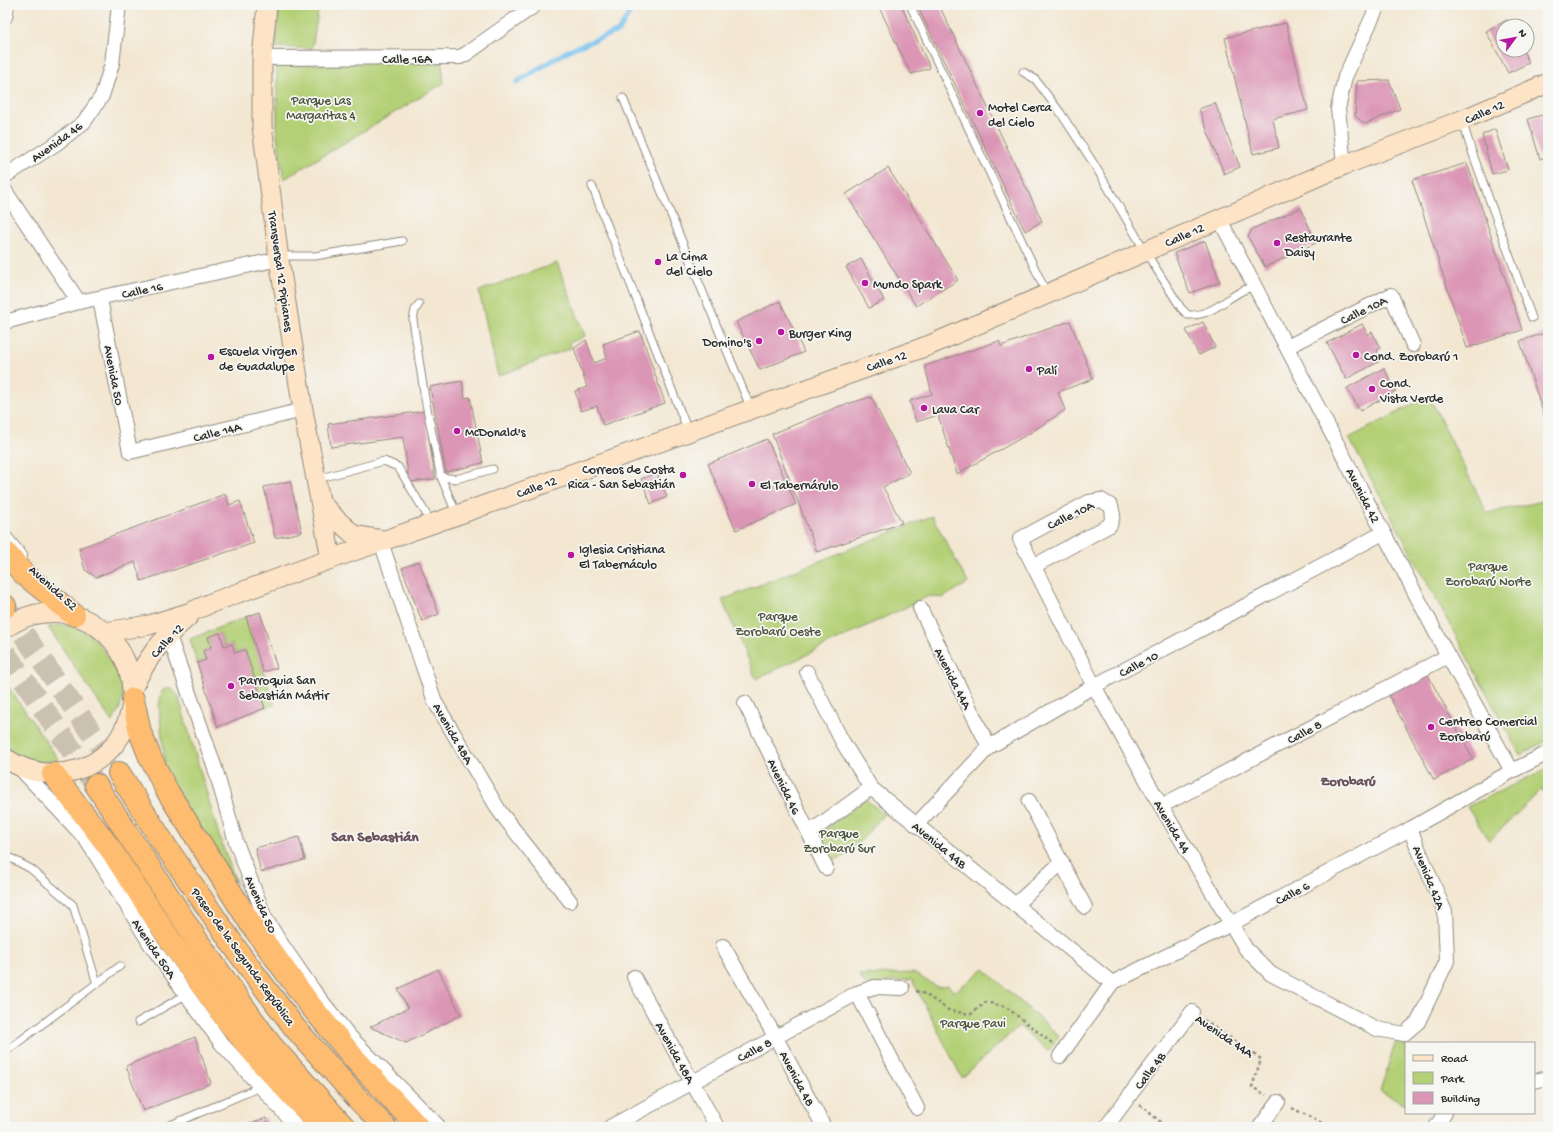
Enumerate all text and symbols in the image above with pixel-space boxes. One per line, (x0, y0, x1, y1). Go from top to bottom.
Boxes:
north arrow (1495, 18, 1535, 58)
text: N (1515, 28, 1529, 40)
street label: Calle 16A (382, 53, 433, 68)
park label: Parque Las Margaritas 4 (286, 94, 356, 124)
street label: Calle 12 (1463, 98, 1508, 129)
place label: Motel Cerca del Cielo (988, 101, 1053, 131)
marker: Motel Cerca del Cielo (975, 108, 985, 118)
street label: Avenida 46 (29, 119, 86, 167)
street label: Transversal 12 Pipianes (263, 209, 296, 334)
street label: Calle 12 (1163, 221, 1208, 252)
place label: Restaurante Daisy (1284, 231, 1352, 261)
marker: Restaurante Daisy (1272, 238, 1282, 248)
place label: La Cima del Cielo (666, 250, 713, 280)
marker: La Cima del Cielo (653, 257, 663, 267)
marker: Mundo Spark (860, 278, 870, 288)
place label: Mundo Spark (873, 278, 943, 293)
street label: Calle 16 (121, 280, 165, 303)
street label: Calle 10A (1338, 293, 1391, 329)
marker: Burger King (776, 327, 786, 337)
place label: Burger King (788, 327, 852, 342)
place label: Domino's (702, 336, 752, 351)
marker: Domino's (754, 336, 764, 346)
street label: Avenida 50 (99, 344, 126, 408)
place label: Escuela Virgen de Guadalupe (219, 345, 298, 375)
street label: Calle 12 (865, 348, 909, 376)
marker: Cond. Zorobarú 1 (1351, 350, 1361, 360)
place label: Cond. Zorobarú 1 (1364, 350, 1458, 365)
marker: Escuela Virgen de Guadalupe (206, 352, 216, 362)
marker: Palí (1024, 364, 1034, 374)
place label: Palí (1036, 364, 1058, 379)
place label: Cond. Vista Verde (1379, 377, 1444, 407)
marker: Cond. Vista Verde (1367, 384, 1377, 394)
marker: Lava Car (919, 403, 929, 413)
place label: Lava Car (932, 403, 980, 418)
street label: Calle 14A (192, 420, 244, 447)
marker: McDonald's (452, 426, 462, 436)
place label: McDonald's (465, 426, 527, 441)
place label: Correos de Costa Rica - San Sebastián (568, 463, 676, 493)
street label: Avenida 42 (1342, 466, 1382, 527)
marker: Correos de Costa Rica - San Sebastián (678, 470, 688, 480)
street label: Calle 12 (515, 474, 559, 502)
marker: El Tabernárulo (747, 479, 757, 489)
place label: El Tabernárulo (760, 479, 838, 494)
street label: Calle 10A (1045, 498, 1098, 534)
place label: Iglesia Cristiana El Tabernáculo (579, 543, 666, 573)
marker: Iglesia Cristiana El Tabernáculo (566, 550, 576, 560)
park label: Parque Zorobarú Norte (1445, 560, 1531, 590)
street label: Avenida 52 (25, 563, 80, 615)
park label: Parque Zorobarú Oeste (735, 610, 821, 640)
street label: Calle 12 (148, 621, 188, 662)
street label: Avenida 44A (930, 646, 974, 714)
street label: Calle 10 (1117, 648, 1162, 682)
place label: Parroquia San Sebastián Mártir (238, 674, 330, 704)
marker: Parroquia San Sebastián Mártir (226, 681, 236, 691)
street label: Avenida 48A (428, 701, 476, 769)
place label: Centreo Comercial Zorobarú (1439, 715, 1537, 745)
street label: Calle 8 (1285, 718, 1325, 748)
marker: Centreo Comercial Zorobarú (1426, 722, 1436, 732)
street label: Avenida 46 (763, 757, 803, 818)
district label: Zorobarú (1320, 774, 1376, 791)
street label: Avenida 44 (1149, 798, 1193, 857)
street label: Avenida 44B (908, 819, 969, 873)
park label: Parque Zorobarú Sur (803, 827, 876, 857)
district label: San Sebastián (331, 829, 420, 847)
street label: Avenida 42A (1408, 844, 1448, 913)
street label: Avenida 50 (240, 874, 279, 937)
street label: Calle 6 (1274, 879, 1313, 909)
street label: Paseo de la Segunda República (186, 885, 298, 1030)
street label: Avenida 50A (127, 917, 179, 983)
street label: Avenida 44A (1192, 1012, 1257, 1063)
park label: Parque Pavi (939, 1017, 1006, 1032)
street label: Avenida 48A (651, 1020, 697, 1088)
street label: Calle 8 (735, 1036, 775, 1066)
legend (1405, 1042, 1535, 1114)
street label: Avenida 48 (775, 1049, 817, 1109)
street label: Calle 4B (1132, 1050, 1170, 1093)
text: Road (1441, 1053, 1468, 1067)
text: Park (1440, 1073, 1466, 1087)
text: Building (1440, 1093, 1480, 1107)

